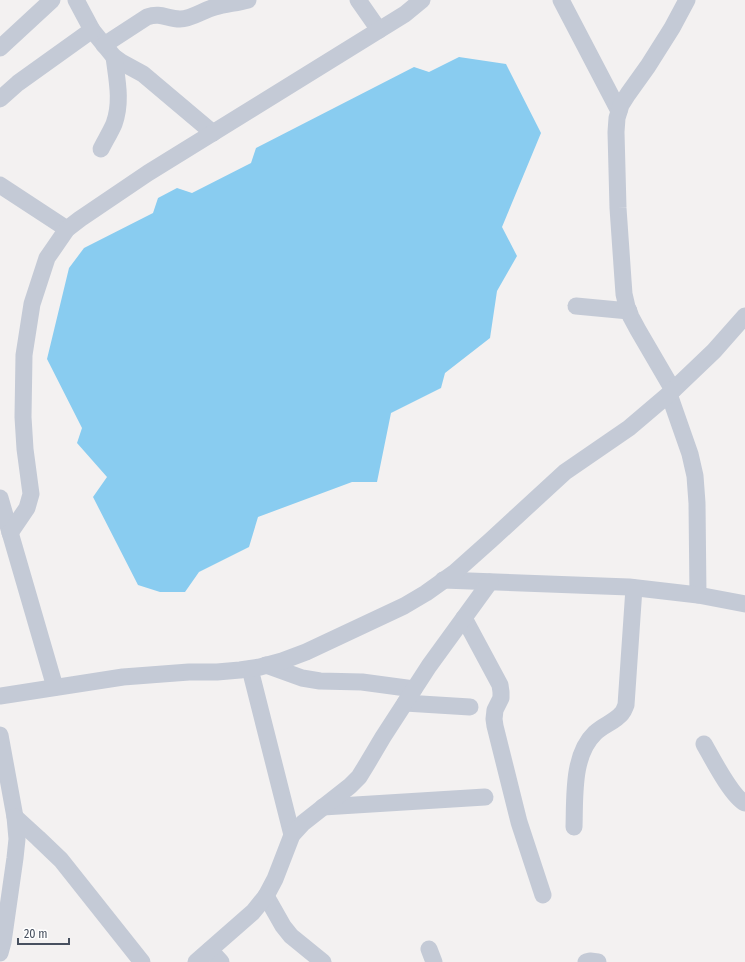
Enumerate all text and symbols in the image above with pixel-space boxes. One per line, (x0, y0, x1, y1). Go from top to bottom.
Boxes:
scale bar (18, 920, 69, 946)
text: 20 m (24, 927, 48, 941)

